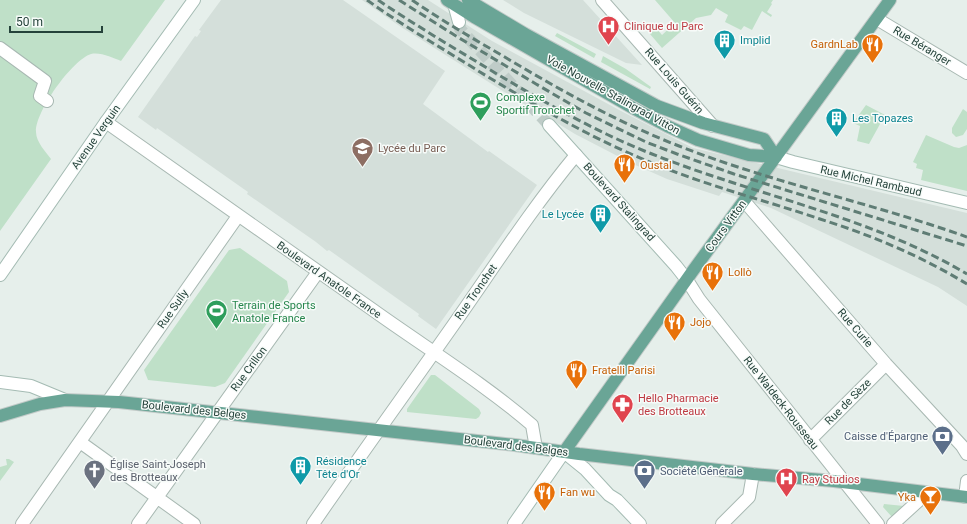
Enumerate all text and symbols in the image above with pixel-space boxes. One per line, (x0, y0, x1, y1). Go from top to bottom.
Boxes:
scale bar (10, 8, 102, 34)
hospital icon: Clinique du Parc (595, 13, 621, 46)
text: 50 m (16, 15, 43, 29)
place label: Clinique du Parc (624, 20, 704, 33)
street label: Rue Béranger (891, 24, 954, 69)
building icon: Implid (712, 27, 738, 60)
restaurant icon: GardnLab (860, 31, 886, 64)
place label: Implid (740, 34, 770, 47)
place label: GardnLab (811, 38, 858, 51)
street label: Rue Louis Guérin (642, 46, 706, 116)
street label: Voie Nouvelle Stalingrad Vitton (544, 53, 682, 137)
sports icon: Complexe Sportif Tronchet (468, 90, 494, 123)
place label: Complexe Sportif Tronchet (496, 91, 575, 117)
street label: Avenue Verguin (69, 102, 123, 172)
building icon: Les Topazes (824, 105, 850, 138)
place label: Les Topazes (852, 112, 914, 125)
school or university icon: Lycée du Parc (350, 135, 376, 168)
place label: Lycée du Parc (378, 142, 446, 155)
restaurant icon: Oustal (612, 152, 638, 185)
place label: Oustal (640, 159, 672, 172)
street label: Boulevard Stalingrad (580, 160, 658, 244)
street label: Rue Michel Rambaud (819, 163, 923, 199)
street label: Cours Vitton (703, 198, 749, 254)
building icon: Le Lycée (587, 201, 613, 234)
place label: Le Lycée (542, 208, 584, 221)
street label: Boulevard Anatole France (274, 239, 384, 321)
restaurant icon: Lollò (700, 259, 726, 292)
street label: Rue Tronchet (452, 262, 500, 322)
place label: Lollò (728, 266, 752, 279)
street label: Rue Sully (155, 286, 192, 331)
sports icon: Terrain de Sports Anatole France (203, 298, 229, 331)
place label: Terrain de Sports Anatole France (232, 299, 316, 325)
street label: Rue Curie (835, 306, 875, 350)
restaurant icon: Jojo (661, 309, 687, 342)
place label: Jojo (690, 316, 711, 329)
street label: Rue Crillon (228, 344, 270, 394)
street label: Rue Waldeck-Rousseau (741, 354, 821, 452)
restaurant icon: Fratelli Parisi (563, 357, 589, 390)
place label: Fratelli Parisi (592, 364, 655, 377)
street label: Rue de Sèze (822, 376, 874, 428)
pharmacy icon: Hello Pharmacie des Brotteaux (609, 391, 635, 424)
place label: Hello Pharmacie des Brotteaux (638, 392, 719, 418)
street label: Boulevard des Belges (141, 398, 247, 422)
bank icon: Caisse d'Épargne (930, 423, 956, 456)
place label: Caisse d'Épargne (844, 430, 928, 443)
street label: Boulevard des Belges (463, 433, 569, 459)
building icon: Résidence Tête d'Or (288, 454, 314, 487)
place label: Résidence Tête d'Or (316, 455, 367, 481)
church icon: Église Saint-Joseph des Brotteaux (81, 457, 107, 490)
place label: Église Saint-Joseph des Brotteaux (110, 458, 206, 484)
bank icon: Société Générale (631, 458, 657, 491)
place label: Société Générale (660, 465, 743, 478)
hospital icon: Ray Studios (773, 466, 799, 499)
place label: Ray Studios (802, 473, 860, 486)
restaurant icon: Fan wu (531, 479, 557, 512)
bar icon: Yka (918, 484, 944, 517)
place label: Fan wu (560, 486, 595, 499)
place label: Yka (898, 491, 916, 504)

